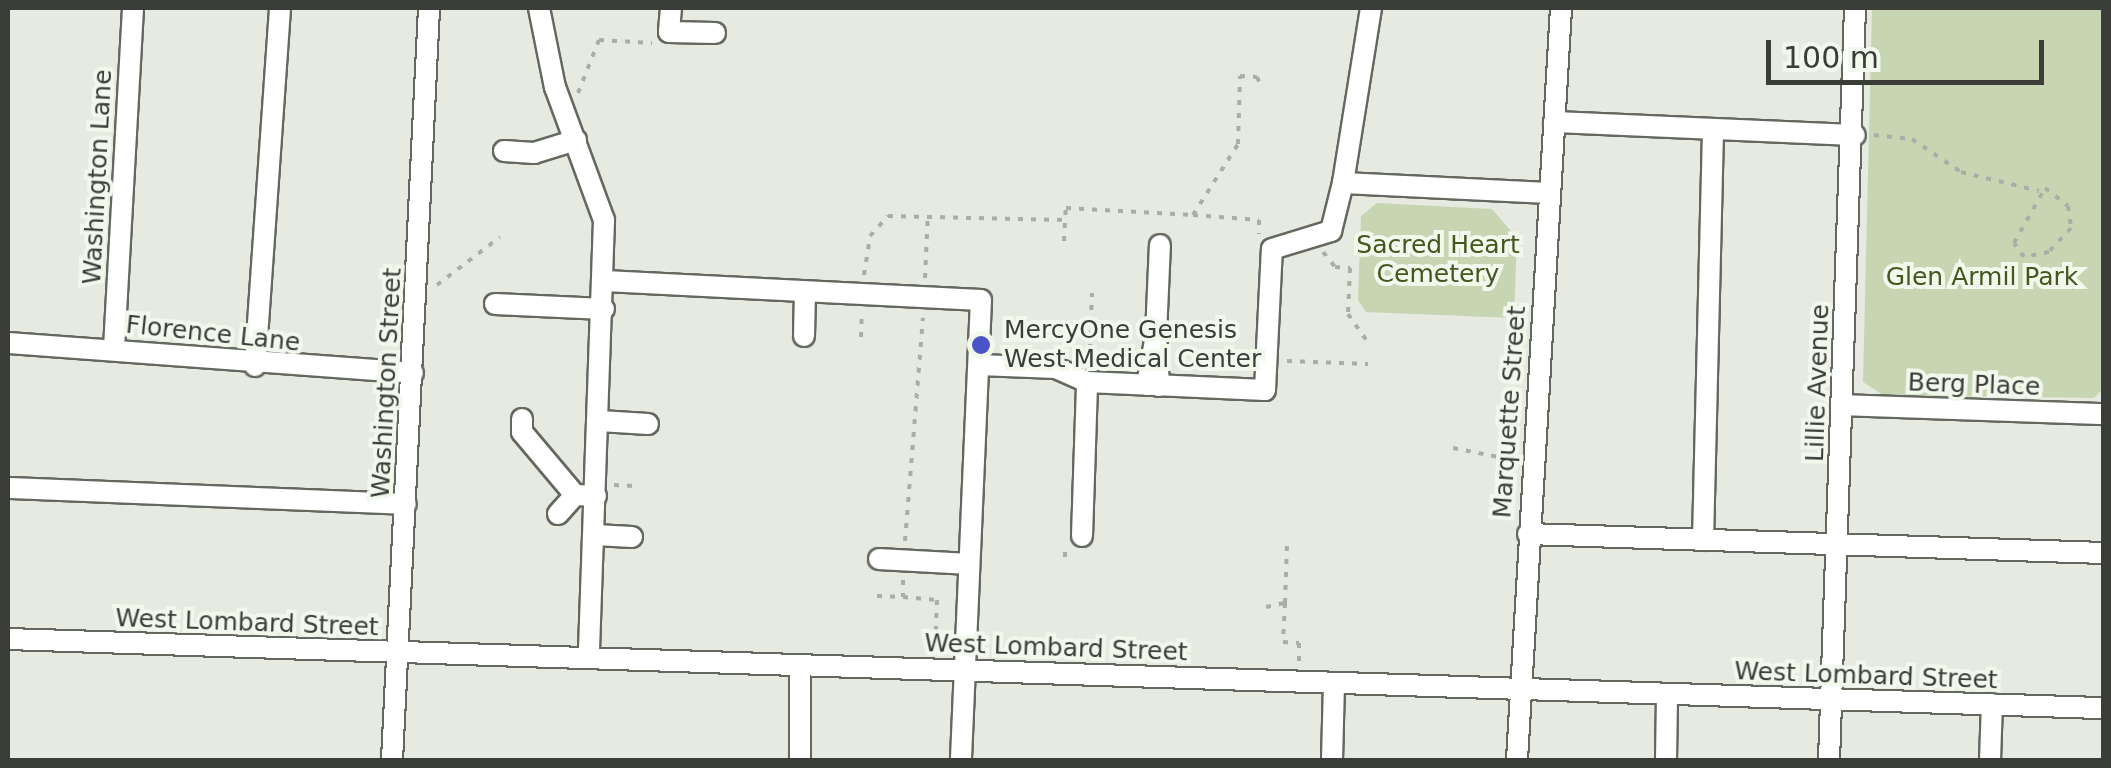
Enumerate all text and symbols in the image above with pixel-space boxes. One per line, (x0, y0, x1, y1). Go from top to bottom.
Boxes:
scale bar (1771, 20, 2048, 82)
text: 100 m (1783, 40, 1879, 75)
street label: Washington Lane (77, 69, 119, 285)
park label: Sacred Heart Cemetery (1356, 231, 1520, 290)
park label: Glen Armil Park (1886, 262, 2078, 292)
street label: Washington Street (366, 267, 408, 499)
street label: Lillie Avenue (1800, 304, 1836, 462)
street label: Marquette Street (1488, 305, 1532, 519)
street label: Florence Lane (124, 310, 302, 358)
place label: MercyOne Genesis West Medical Center (1004, 316, 1261, 375)
marker: MercyOne Genesis West Medical Center (968, 332, 994, 358)
street label: Berg Place (1907, 368, 2041, 402)
street label: West Lombard Street (115, 603, 379, 643)
street label: West Lombard Street (924, 628, 1188, 668)
street label: West Lombard Street (1734, 656, 1998, 696)

